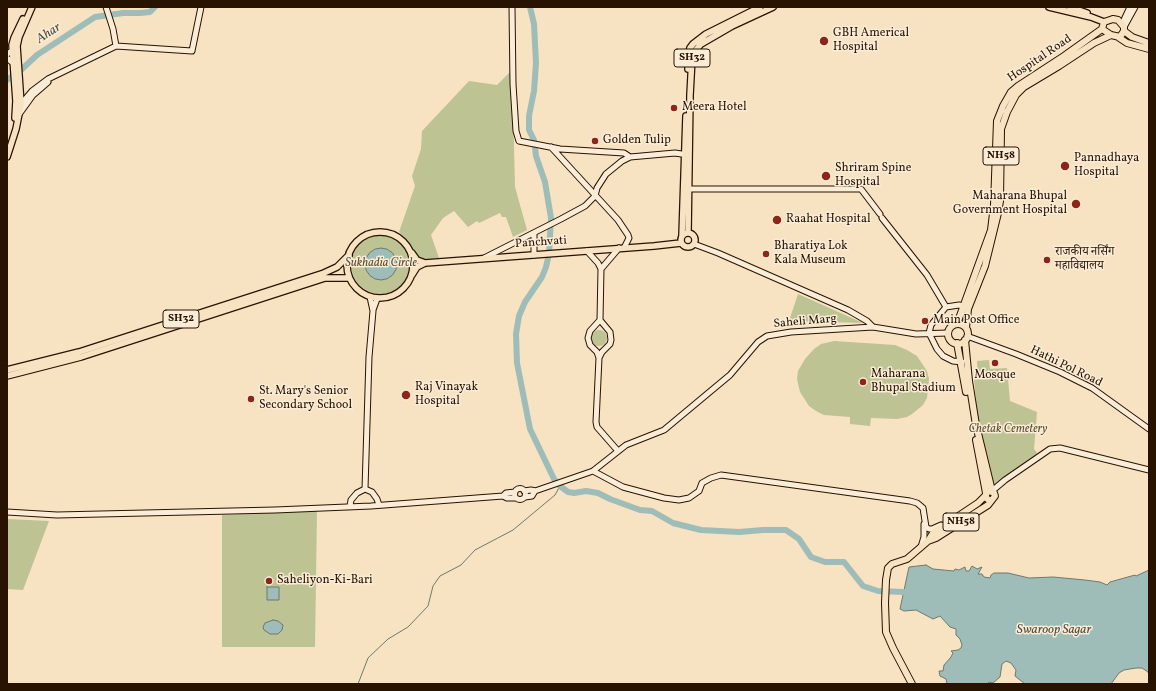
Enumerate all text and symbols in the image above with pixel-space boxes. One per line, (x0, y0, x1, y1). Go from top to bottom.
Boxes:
water label: Ahar (34, 20, 64, 48)
place label: GBH Americal Hospital (833, 27, 909, 55)
street label: Hospital Road (1005, 32, 1075, 86)
marker: GBH Americal Hospital (818, 35, 830, 47)
road number: SH32 (674, 49, 710, 67)
place label: Meera Hotel (682, 101, 746, 115)
marker: Meera Hotel (669, 103, 679, 113)
place label: Golden Tulip (603, 134, 671, 148)
marker: Golden Tulip (590, 136, 600, 146)
road number: NH58 (983, 147, 1019, 165)
place label: Pannadhaya Hospital (1074, 152, 1139, 180)
marker: Pannadhaya Hospital (1059, 160, 1071, 172)
place label: Shriram Spine Hospital (835, 162, 911, 190)
marker: Shriram Spine Hospital (820, 170, 832, 182)
place label: Maharana Bhupal Government Hospital (953, 190, 1067, 218)
marker: Maharana Bhupal Government Hospital (1070, 198, 1082, 210)
place label: Raahat Hospital (786, 213, 871, 227)
marker: Raahat Hospital (771, 214, 783, 226)
street label: Panchvati (515, 234, 567, 252)
place label: Bharatiya Lok Kala Museum (774, 240, 848, 268)
place label: राजकीय नर्सिंग महाविद्यालय (1055, 246, 1114, 274)
marker: Bharatiya Lok Kala Museum (761, 249, 771, 259)
marker: राजकीय नर्सिंग महाविद्यालय (1042, 255, 1052, 265)
park label: Sukhadia Circle (345, 257, 417, 271)
road number: SH32 (163, 310, 199, 328)
street label: Saheli Marg (773, 312, 837, 332)
place label: Main Post Office (933, 314, 1019, 328)
marker: Main Post Office (920, 316, 930, 326)
street label: Hathi Pol Road (1028, 343, 1104, 391)
marker: Mosque (990, 358, 1000, 368)
place label: Maharana Bhupal Stadium (871, 368, 956, 396)
place label: Mosque (974, 369, 1016, 383)
marker: Maharana Bhupal Stadium (858, 377, 868, 387)
place label: Raj Vinayak Hospital (415, 381, 478, 409)
place label: St. Mary's Senior Secondary School (259, 385, 352, 413)
marker: Raj Vinayak Hospital (400, 389, 412, 401)
marker: St. Mary's Senior Secondary School (246, 394, 256, 404)
park label: Chetak Cemetery (968, 423, 1048, 437)
road number: NH58 (943, 513, 979, 531)
place label: Saheliyon-Ki-Bari (277, 574, 373, 588)
marker: Saheliyon-Ki-Bari (264, 576, 274, 586)
water label: Swaroop Sagar (1017, 623, 1091, 639)

